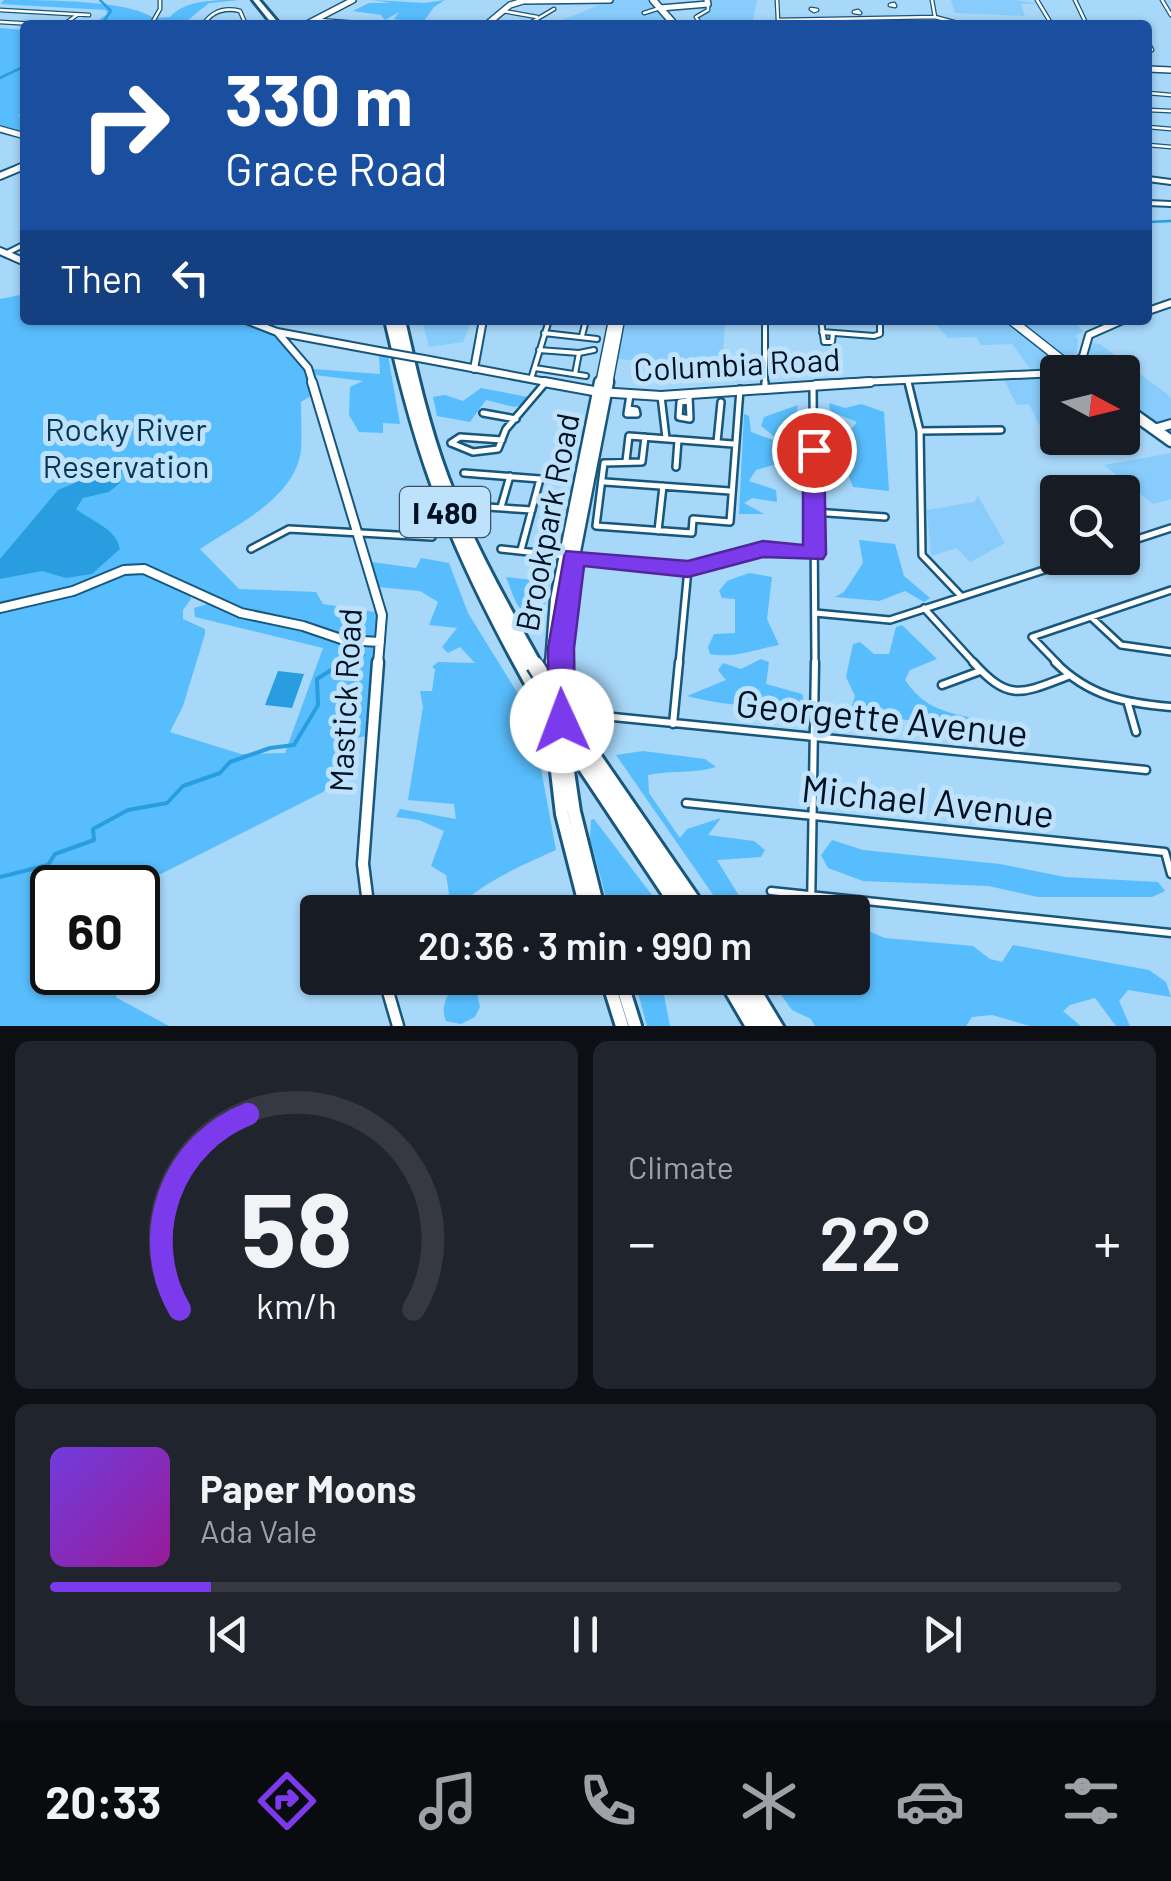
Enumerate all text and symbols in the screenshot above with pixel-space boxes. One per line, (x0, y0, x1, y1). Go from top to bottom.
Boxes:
text: 330 m (225, 56, 413, 140)
icon: right (60, 60, 190, 190)
text: Grace Road (225, 141, 448, 195)
icon: left (163, 250, 218, 305)
text: Then (60, 255, 143, 301)
street label: Columbia Road (633, 339, 841, 387)
north arrow (1040, 355, 1140, 455)
map controls (1040, 355, 1140, 575)
pin (772, 408, 857, 493)
park label: Rocky River Reservation (43, 409, 209, 484)
street label: Brookpark Road (506, 410, 586, 634)
icon: arrive (787, 423, 842, 478)
button: search (1040, 475, 1140, 575)
road number: I 480 (400, 487, 490, 537)
street label: Mastick Road (320, 607, 368, 793)
position arrow (510, 669, 614, 773)
street label: Georgette Avenue (734, 679, 1030, 755)
street label: Michael Avenue (799, 764, 1057, 836)
speed limit sign: 60 (30, 865, 160, 995)
text: 20:36 · 3 min · 990 m (418, 922, 752, 968)
text: Climate (628, 1147, 734, 1185)
text: 58 (240, 1163, 353, 1288)
text: 22° (819, 1196, 930, 1286)
text: − (628, 1208, 656, 1274)
text: + (1093, 1208, 1121, 1274)
text: km/h (256, 1283, 337, 1326)
text: Paper Moons (200, 1465, 416, 1511)
text: Ada Vale (200, 1511, 317, 1549)
icon: previous (201, 1607, 256, 1662)
icon: pause (558, 1607, 613, 1662)
icon: next (915, 1607, 970, 1662)
icon: directions (252, 1766, 322, 1836)
icon: music (413, 1766, 483, 1836)
icon: phone (573, 1766, 643, 1836)
icon: climate (734, 1766, 804, 1836)
icon: car (895, 1766, 965, 1836)
icon: filters (1056, 1766, 1126, 1836)
text: 20:33 (45, 1774, 161, 1828)

